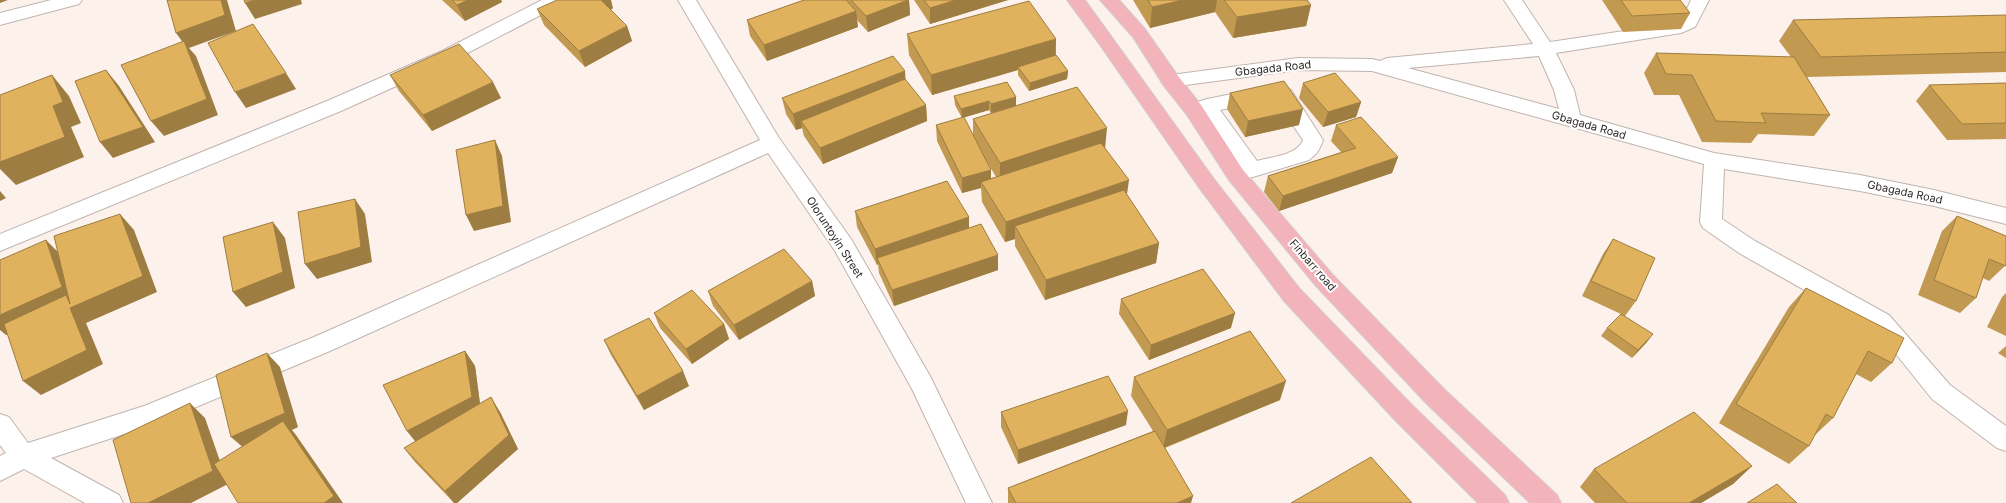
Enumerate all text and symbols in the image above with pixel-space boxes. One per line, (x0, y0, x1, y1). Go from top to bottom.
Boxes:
street label: Gbagada Road (1234, 57, 1312, 79)
street label: Gbagada Road (1550, 108, 1628, 142)
street label: Gbagada Road (1866, 177, 1944, 207)
street label: Oloruntoyin Street (803, 194, 867, 281)
street label: Finbarr road (1287, 236, 1339, 294)

